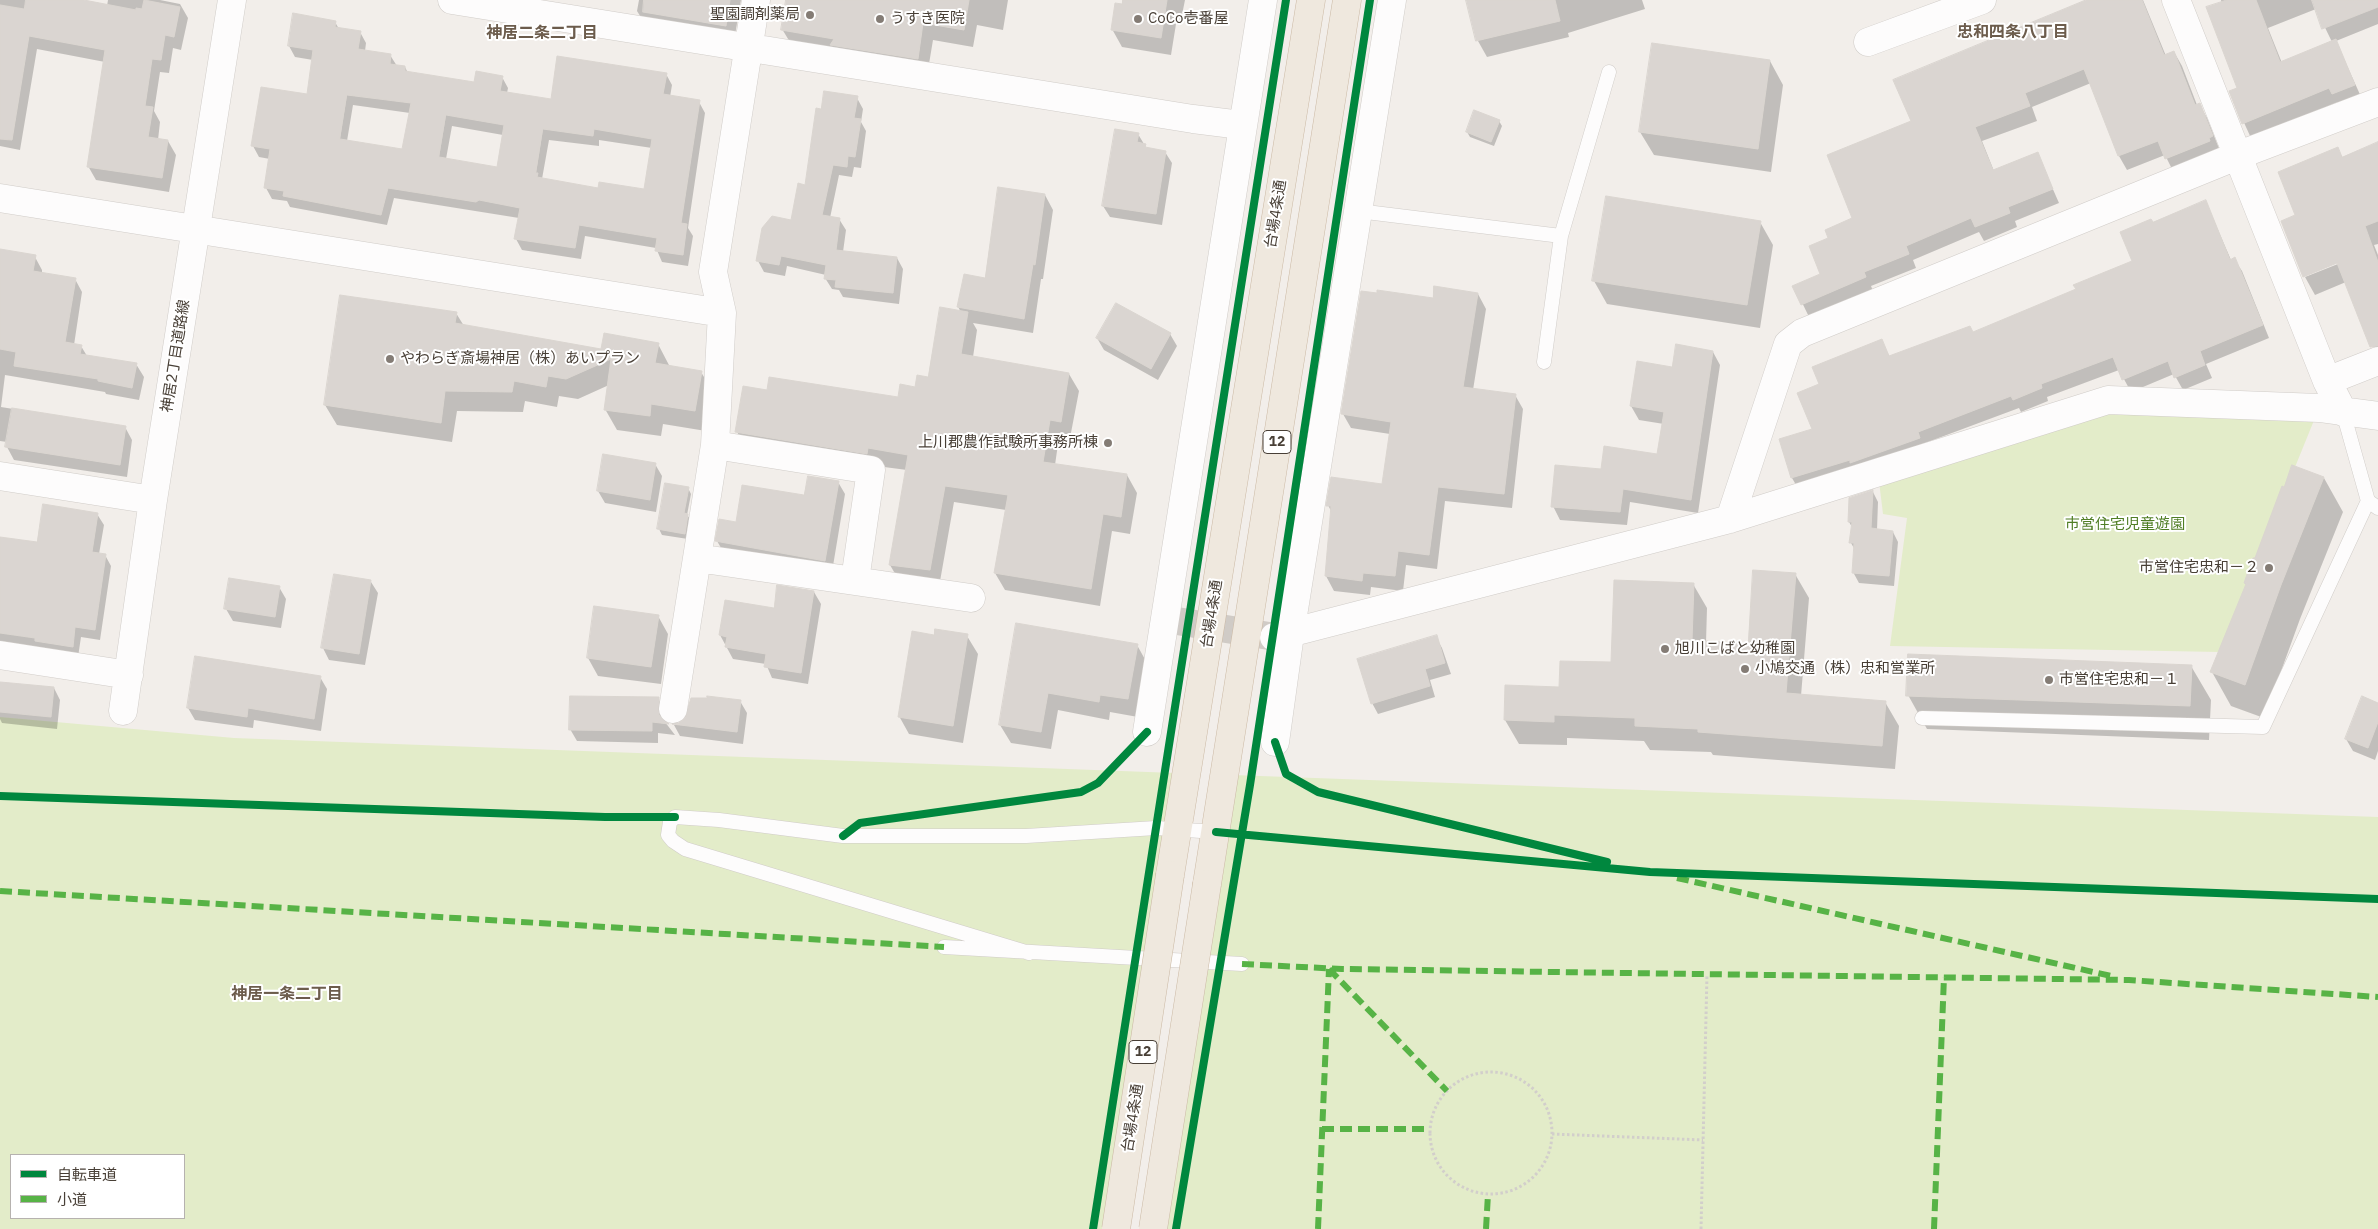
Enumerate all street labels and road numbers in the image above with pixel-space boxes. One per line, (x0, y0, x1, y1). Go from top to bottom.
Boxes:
street label: 台場4条通 (1262, 179, 1290, 249)
street label: 神居2丁目道路線 (158, 298, 194, 414)
road number: 12 (1263, 431, 1291, 454)
street label: 台場4条通 (1198, 579, 1226, 649)
road number: 12 (1129, 1040, 1157, 1064)
street label: 台場4条通 (1119, 1083, 1147, 1153)

